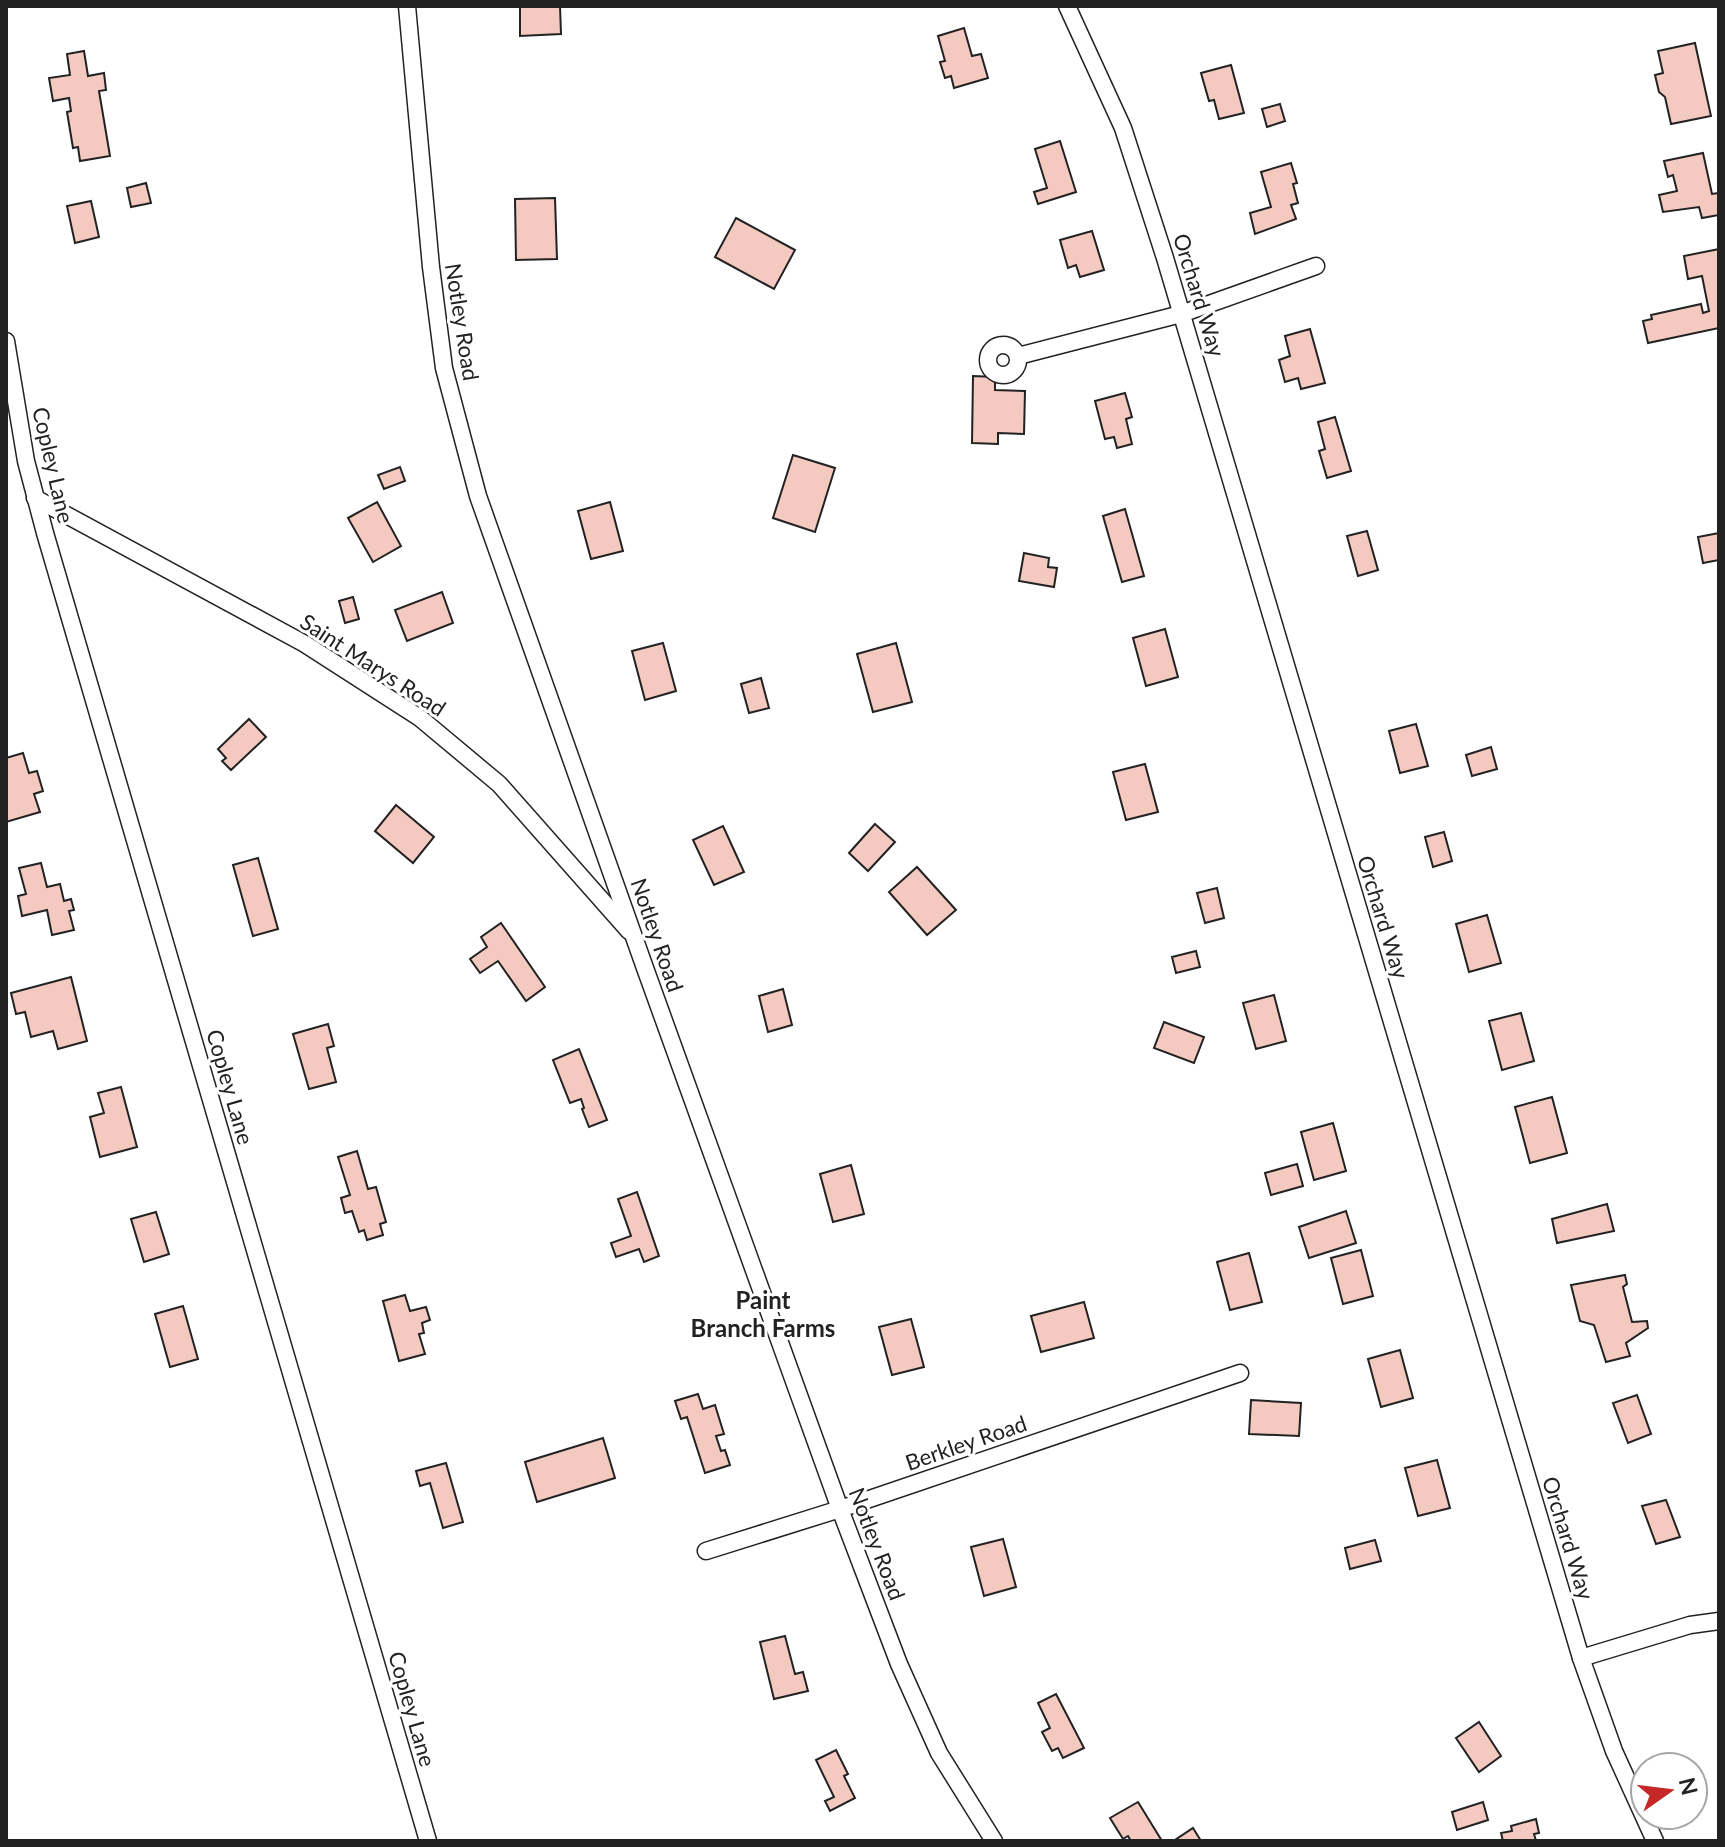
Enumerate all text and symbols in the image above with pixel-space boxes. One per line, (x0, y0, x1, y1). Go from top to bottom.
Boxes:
street label: Orchard Way (1168, 230, 1231, 360)
street label: Notley Road (440, 261, 485, 382)
street label: Copley Lane (27, 404, 80, 526)
street label: Saint Marys Road (296, 608, 451, 722)
street label: Orchard Way (1352, 852, 1415, 982)
street label: Notley Road (625, 874, 690, 995)
street label: Copley Lane (201, 1026, 260, 1147)
district label: Paint Branch Farms (691, 1285, 835, 1342)
street label: Berkley Road (902, 1409, 1030, 1476)
street label: Orchard Way (1537, 1473, 1600, 1603)
street label: Notley Road (844, 1484, 911, 1604)
street label: Copley Lane (383, 1648, 442, 1769)
north arrow (1629, 1751, 1709, 1831)
text: N (1674, 1775, 1704, 1798)

